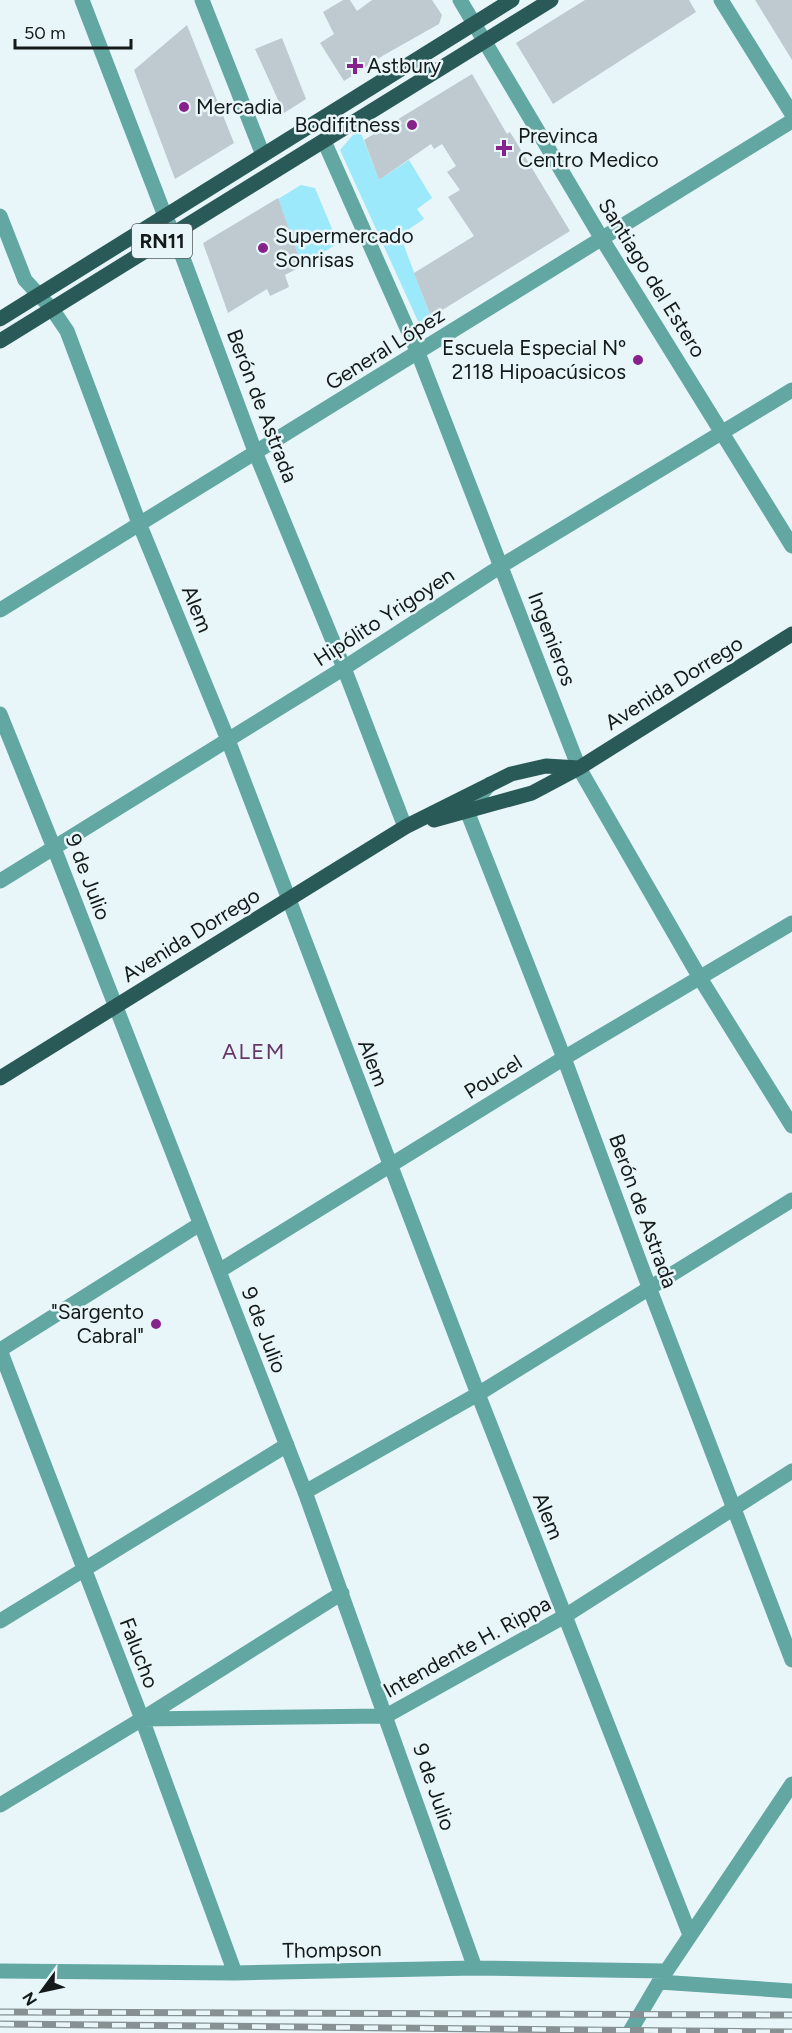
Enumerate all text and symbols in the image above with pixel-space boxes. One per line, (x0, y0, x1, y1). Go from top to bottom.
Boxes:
scale bar (15, 12, 130, 50)
text: 50 m (24, 22, 66, 44)
place label: Astbury (367, 53, 441, 78)
marker: Astbury (348, 59, 362, 73)
place label: Mercadia (196, 94, 282, 119)
marker: Mercadia (177, 100, 191, 114)
place label: Bodifitness (295, 112, 400, 137)
marker: Bodifitness (405, 118, 419, 132)
place label: Previnca Centro Medico (518, 123, 659, 172)
marker: Previnca Centro Medico (495, 139, 513, 157)
street label: Santiago del Estero (593, 194, 712, 362)
place label: Supermercado Sonrisas (275, 223, 414, 272)
road number: RN11 (132, 224, 192, 258)
marker: Supermercado Sonrisas (256, 241, 270, 255)
street label: General López (321, 302, 449, 395)
street label: Berón de Astrada (222, 326, 303, 486)
place label: Escuela Especial Nº 2118 Hipoacúsicos (442, 335, 626, 384)
marker: Escuela Especial Nº 2118 Hipoacúsicos (631, 353, 645, 367)
street label: Hipólito Yrigoyen (309, 562, 459, 671)
street label: Alem (177, 582, 218, 636)
street label: Ingenieros (523, 588, 582, 689)
street label: Avenida Dorrego (600, 630, 747, 735)
street label: 9 de Julio (61, 830, 116, 923)
street label: Avenida Dorrego (117, 882, 264, 987)
street label: Alem (353, 1036, 394, 1090)
district label: ALEM (222, 1038, 286, 1065)
street label: Poucel (459, 1049, 526, 1104)
street label: Berón de Astrada (604, 1130, 683, 1291)
street label: 9 de Julio (237, 1283, 292, 1376)
place label: "Sargento Cabral" (51, 1299, 144, 1348)
marker: "Sargento Cabral" (149, 1317, 163, 1331)
street label: Alem (528, 1489, 569, 1543)
street label: Intendente H. Rippa (379, 1590, 555, 1703)
street label: Falucho (115, 1614, 164, 1692)
street label: 9 de Julio (408, 1740, 461, 1834)
street label: Thompson (282, 1936, 382, 1963)
north arrow (12, 1961, 72, 2021)
text: N (19, 1989, 41, 2009)

